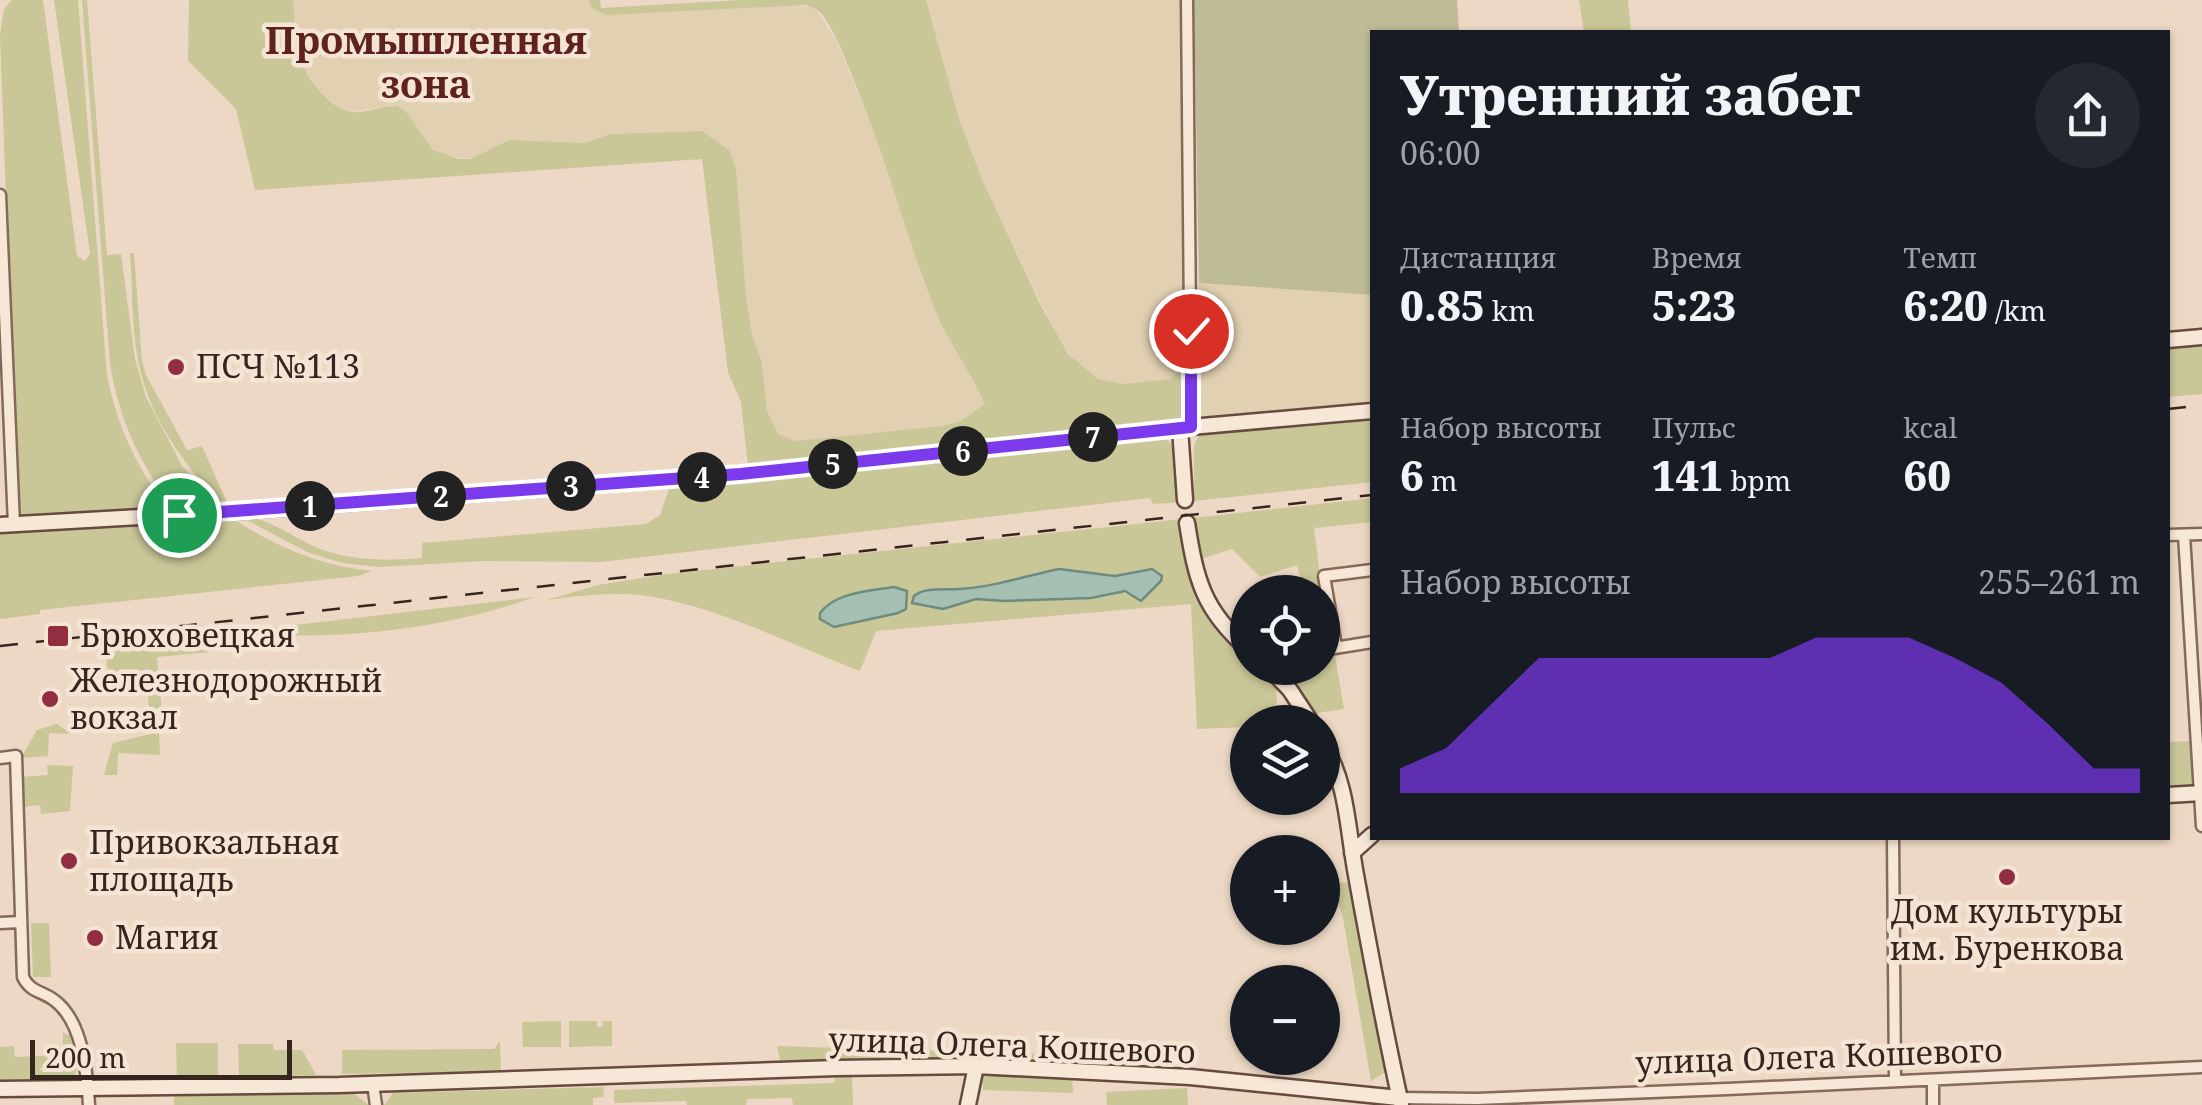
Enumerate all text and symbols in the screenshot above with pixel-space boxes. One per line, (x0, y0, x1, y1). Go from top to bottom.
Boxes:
district label: Промышленная зона (265, 13, 587, 109)
text: Утренний забег (1400, 56, 1860, 131)
button: share (2035, 63, 2140, 168)
text: 06:00 (1400, 131, 1481, 174)
text: Дистанция (1400, 238, 1556, 276)
text: Время (1652, 238, 1742, 276)
text: Темп (1903, 238, 1977, 276)
text: 0.85 (1400, 276, 1485, 333)
text: 5:23 (1652, 276, 1736, 333)
text: 6:20 (1903, 276, 1988, 333)
pin (1149, 289, 1234, 374)
text: km (1485, 291, 1535, 329)
text: /km (1988, 291, 2046, 329)
icon: check (1164, 304, 1219, 359)
place label: ПСЧ №113 (196, 344, 360, 387)
marker: ПСЧ №113 (165, 356, 187, 378)
text: Набор высоты (1400, 408, 1602, 446)
text: Пульс (1652, 408, 1736, 446)
text: kcal (1903, 408, 1957, 446)
pin: 7 (1068, 412, 1118, 462)
text: 7 (1085, 418, 1101, 456)
pin: 6 (938, 426, 988, 476)
text: 6 (955, 432, 971, 470)
pin: 5 (808, 439, 858, 489)
text: 5 (825, 445, 841, 483)
text: 6 (1400, 446, 1424, 503)
text: 141 (1652, 446, 1723, 503)
text: 60 (1903, 446, 1951, 503)
pin: 4 (677, 452, 727, 502)
text: 4 (694, 458, 710, 496)
pin: 3 (546, 461, 596, 511)
text: m (1424, 461, 1458, 499)
text: bpm (1723, 461, 1791, 499)
text: 3 (563, 467, 579, 505)
pin: 2 (416, 471, 466, 521)
pin (137, 473, 222, 558)
text: 2 (433, 477, 449, 515)
pin: 1 (285, 481, 335, 531)
text: 1 (302, 487, 318, 525)
icon: arrive (152, 488, 207, 543)
text: Набор высоты (1400, 560, 1631, 603)
text: 255–261 m (1978, 560, 2140, 603)
map controls (1230, 575, 1340, 1075)
button: locate (1230, 575, 1340, 685)
place label: Брюховецкая (80, 613, 295, 656)
marker: Брюховецкая (45, 623, 71, 649)
place label: Железнодорожный вокзал (69, 658, 382, 738)
marker: Железнодорожный вокзал (39, 688, 61, 710)
button: layers (1230, 705, 1340, 815)
place label: Привокзальная площадь (89, 820, 339, 900)
button: + (1230, 835, 1340, 945)
marker: Привокзальная площадь (58, 850, 80, 872)
marker: Дом культуры им. Буренкова (1996, 866, 2018, 888)
place label: Дом культуры им. Буренкова (1889, 889, 2125, 969)
place label: Магия (115, 915, 219, 958)
marker: Магия (84, 927, 106, 949)
button: − (1230, 965, 1340, 1075)
street label: улица Олега Кошевого (828, 1017, 1196, 1072)
street label: улица Олега Кошевого (1635, 1028, 2003, 1083)
scale bar (30, 1035, 292, 1080)
text: 200 m (45, 1038, 126, 1076)

